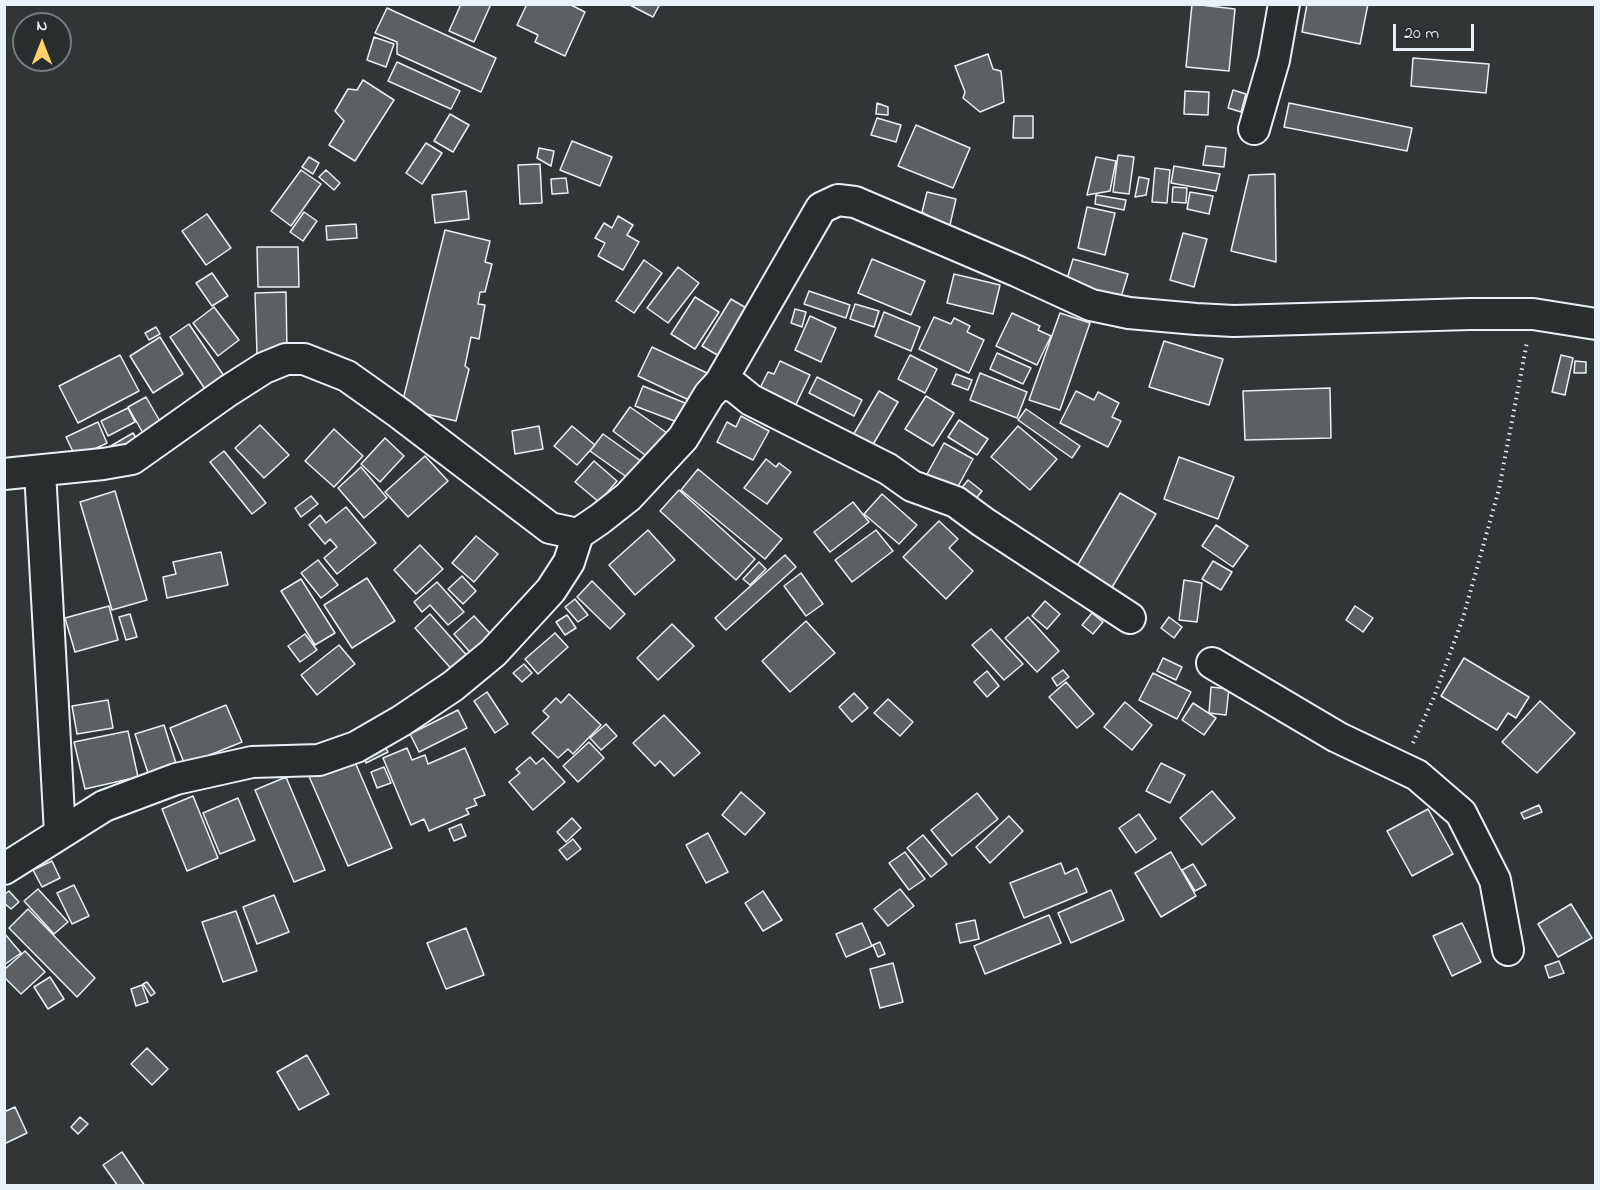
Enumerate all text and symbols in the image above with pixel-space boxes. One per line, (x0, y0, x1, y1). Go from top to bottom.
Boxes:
north arrow (12, 12, 72, 72)
scale bar (1396, 12, 1477, 50)
text: N (37, 14, 47, 38)
text: 20 m (1404, 21, 1439, 47)

